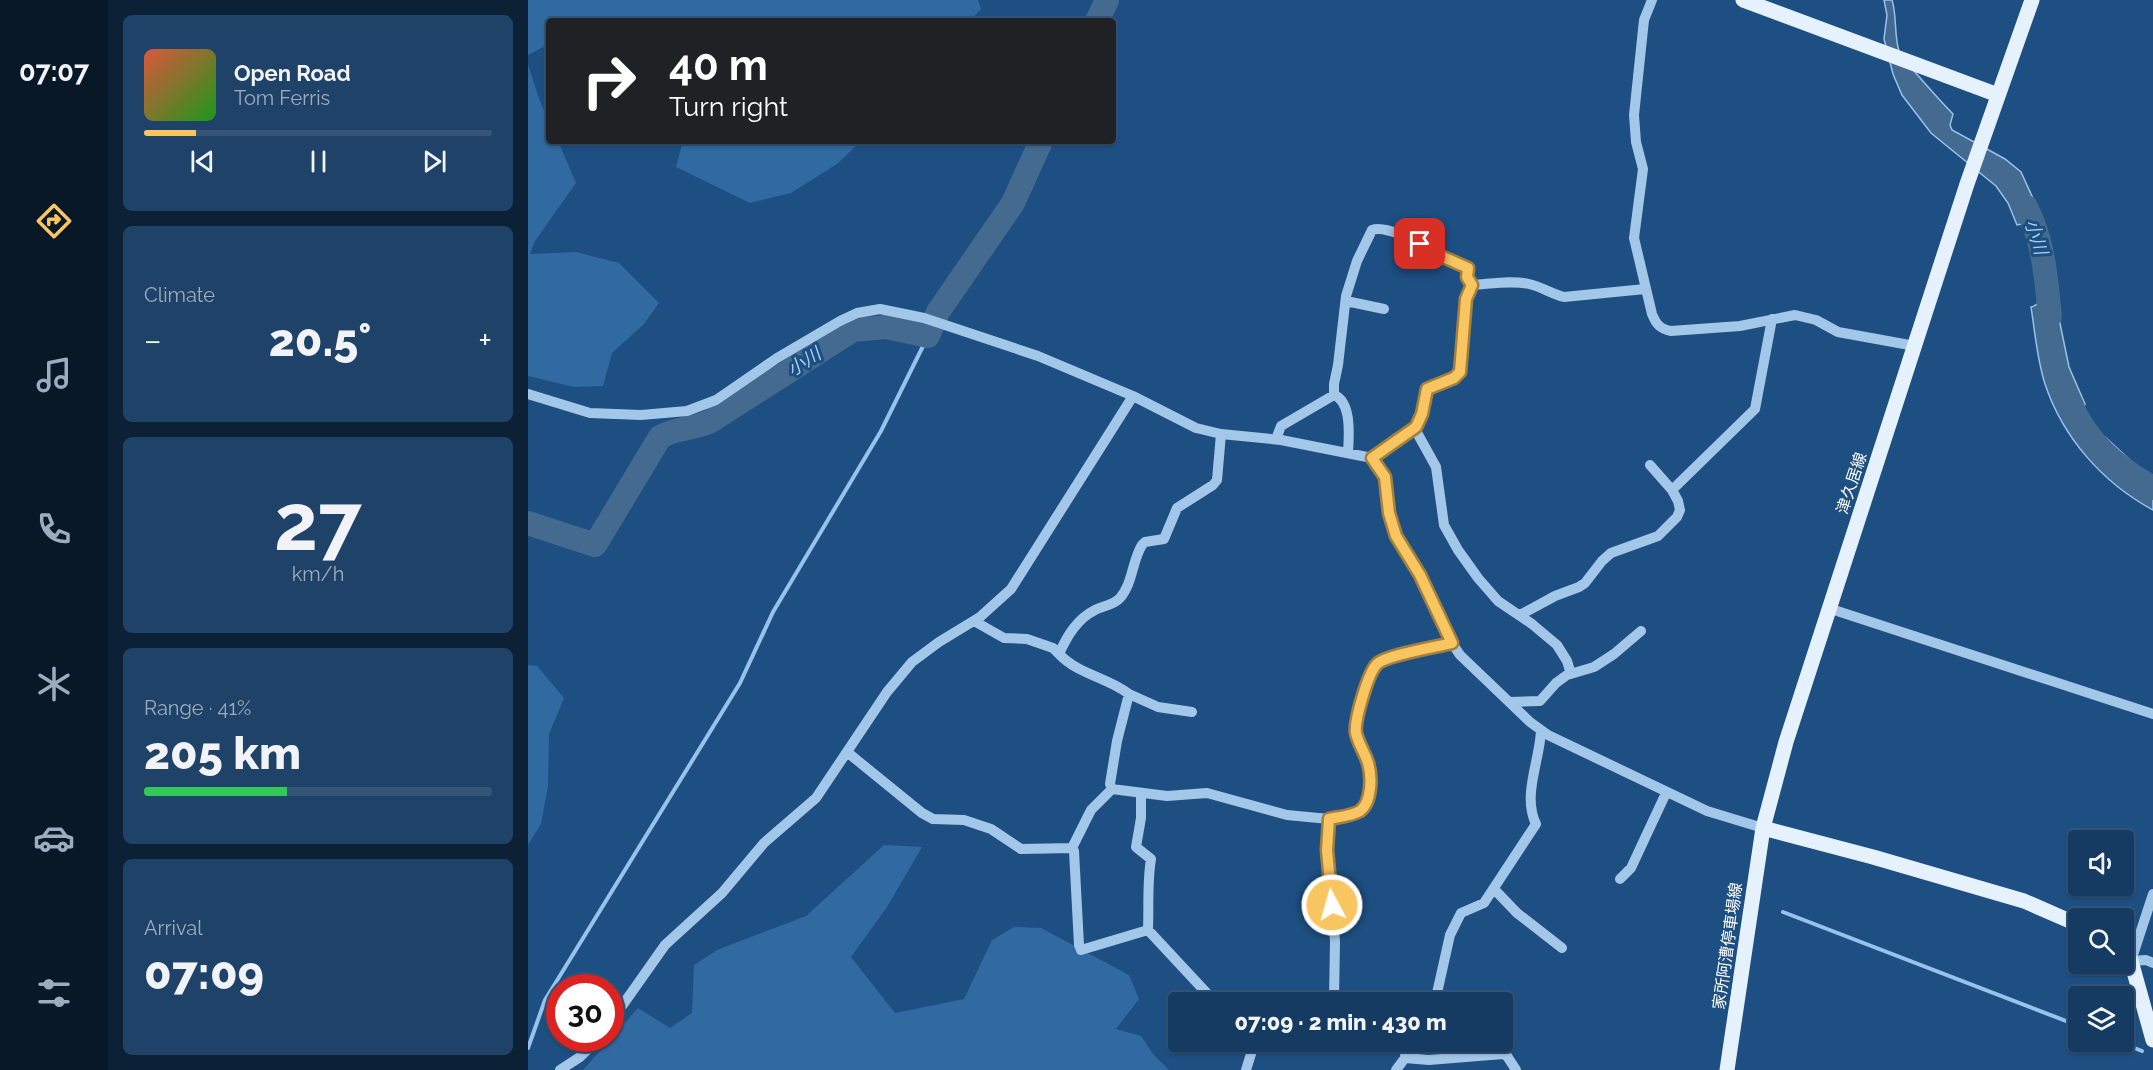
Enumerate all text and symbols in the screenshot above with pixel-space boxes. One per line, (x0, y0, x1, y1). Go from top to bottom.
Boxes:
text: 40 m (669, 41, 768, 90)
icon: right (570, 42, 648, 120)
text: 07:07 (19, 56, 89, 87)
text: Open Road (234, 60, 351, 86)
text: Tom Ferris (234, 86, 330, 110)
text: Turn right (669, 91, 788, 122)
icon: previous (186, 145, 219, 178)
icon: pause (302, 145, 335, 178)
icon: next (418, 145, 451, 178)
icon: directions (33, 200, 75, 242)
water label: 小川 (2021, 216, 2053, 259)
pin (1394, 218, 1445, 269)
icon: arrive (1403, 227, 1436, 260)
text: Climate (144, 283, 215, 307)
text: 20.5° (269, 314, 371, 367)
text: − (144, 321, 162, 360)
text: + (478, 321, 492, 360)
water label: 小川 (783, 342, 826, 380)
icon: music (33, 354, 75, 396)
street label: 津久居線 (1833, 450, 1870, 517)
text: 27 (274, 477, 362, 568)
icon: phone (33, 508, 75, 550)
text: km/h (292, 562, 344, 586)
icon: climate (33, 663, 75, 705)
text: Range · 41% (144, 696, 251, 720)
text: 205 km (144, 727, 301, 780)
icon: car (33, 817, 75, 859)
map controls (2068, 830, 2134, 1052)
button: sound (2068, 830, 2134, 896)
position arrow (1300, 873, 1364, 937)
street label: 家所阿漕停車場線 (1709, 881, 1746, 1011)
button: search (2068, 908, 2134, 974)
text: Arrival (144, 916, 203, 940)
text: 07:09 (144, 947, 264, 1000)
icon: filters (33, 972, 75, 1014)
speed limit sign: 30 (546, 974, 624, 1052)
button: layers (2068, 986, 2134, 1052)
text: 07:09 · 2 min · 430 m (1235, 1009, 1447, 1035)

